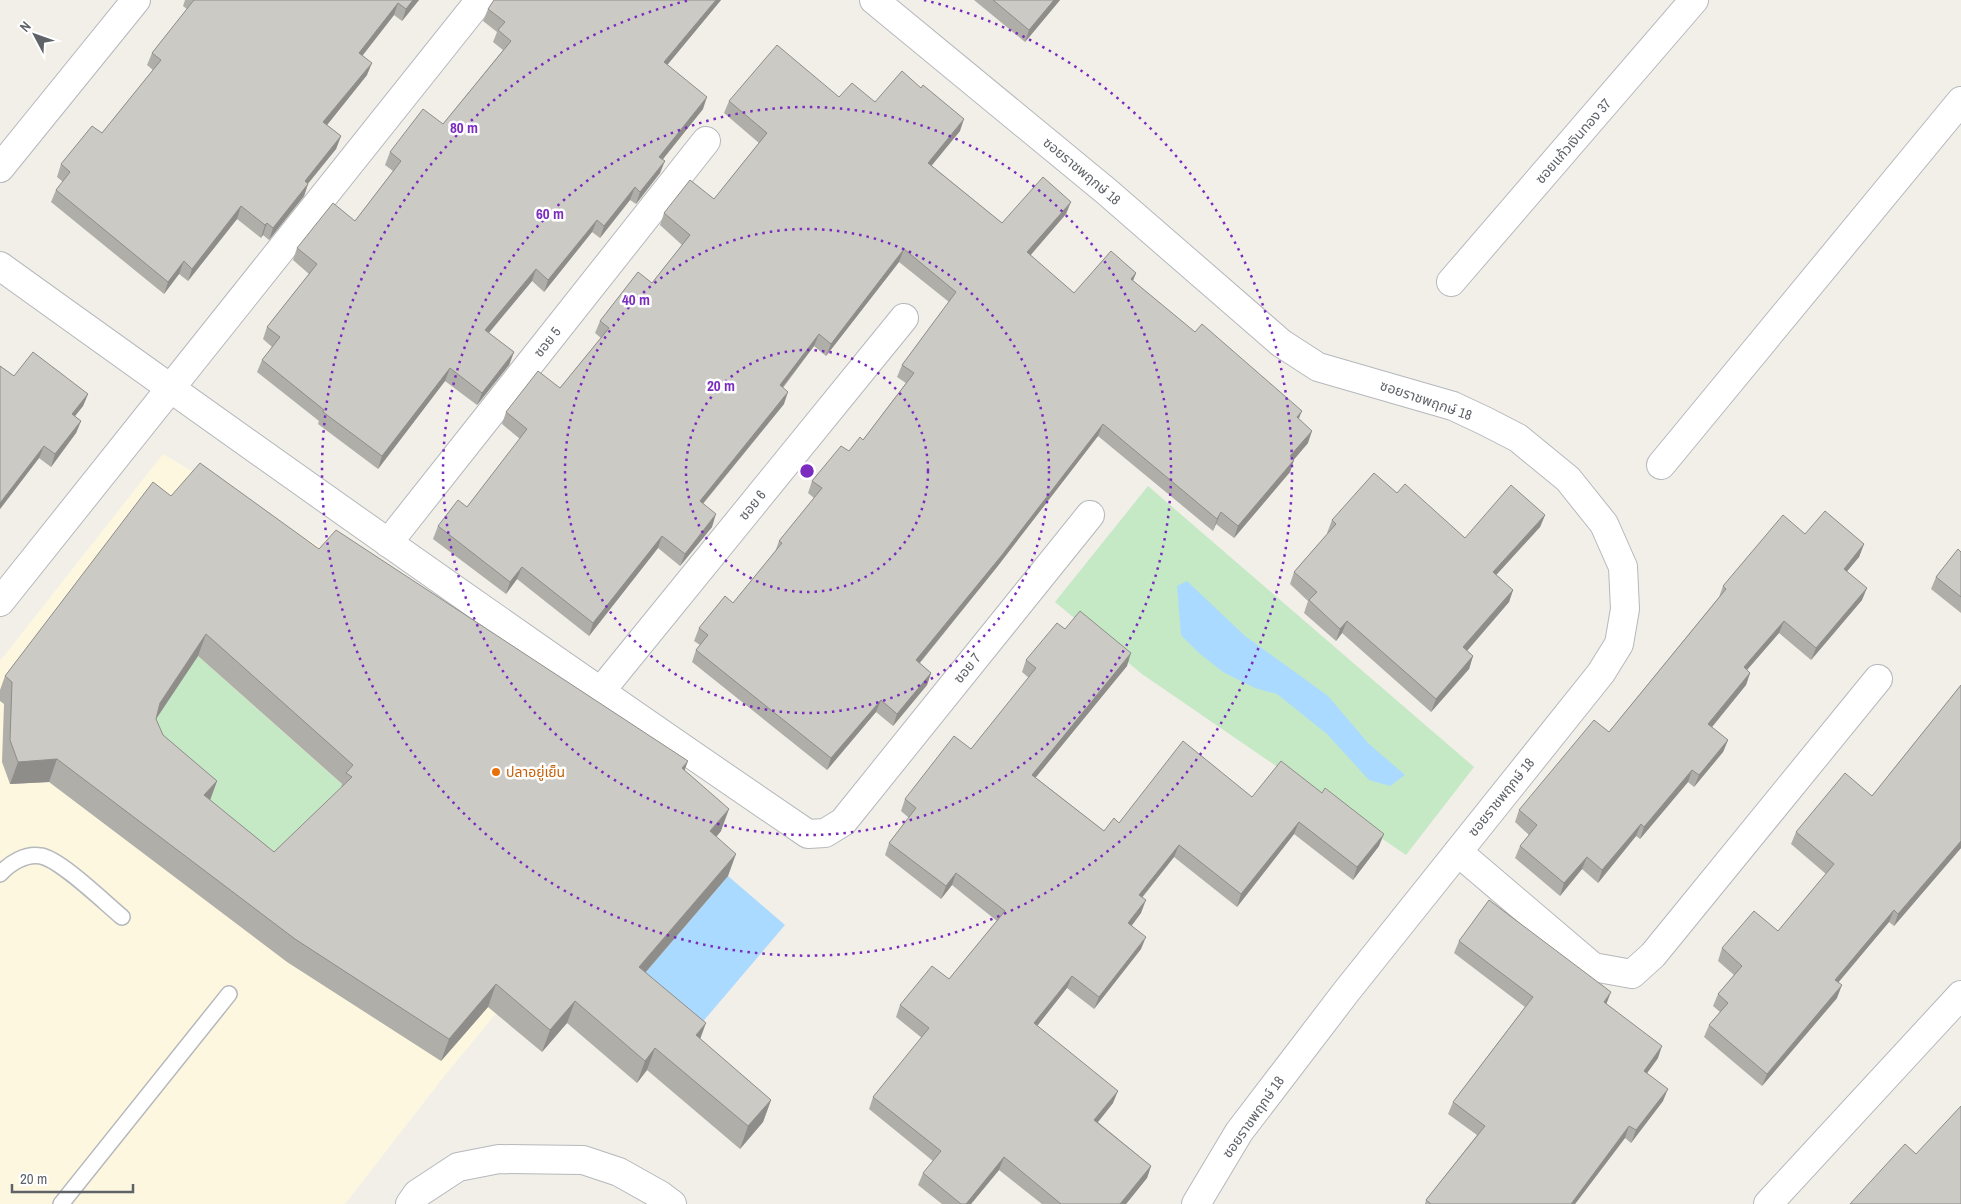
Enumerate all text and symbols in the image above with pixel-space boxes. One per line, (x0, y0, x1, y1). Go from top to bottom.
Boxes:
north arrow (10, 10, 60, 60)
text: N (16, 17, 35, 36)
street label: ซอยแก้วเงินทอง 37 (1531, 95, 1615, 187)
text: 80 m (450, 117, 478, 138)
street label: ซอยราชพฤกษ์ 18 (1040, 133, 1124, 209)
text: 60 m (536, 203, 564, 224)
text: 40 m (622, 289, 650, 310)
street label: ซอย 5 (530, 323, 564, 361)
text: 20 m (707, 375, 735, 396)
street label: ซอยราชพฤกษ์ 18 (1378, 376, 1474, 424)
centre of rings (798, 462, 816, 480)
street label: ซอย 6 (734, 486, 770, 524)
street label: ซอย 7 (949, 649, 985, 687)
street label: ซอยราชพฤกษ์ 18 (1464, 754, 1538, 840)
place label: ปลาอยู่เย็น (506, 763, 565, 781)
marker: ปลาอยู่เย็น (490, 766, 502, 778)
street label: ซอยราชพฤกษ์ 18 (1218, 1073, 1288, 1161)
scale bar (12, 1162, 134, 1194)
text: 20 m (20, 1168, 47, 1189)

